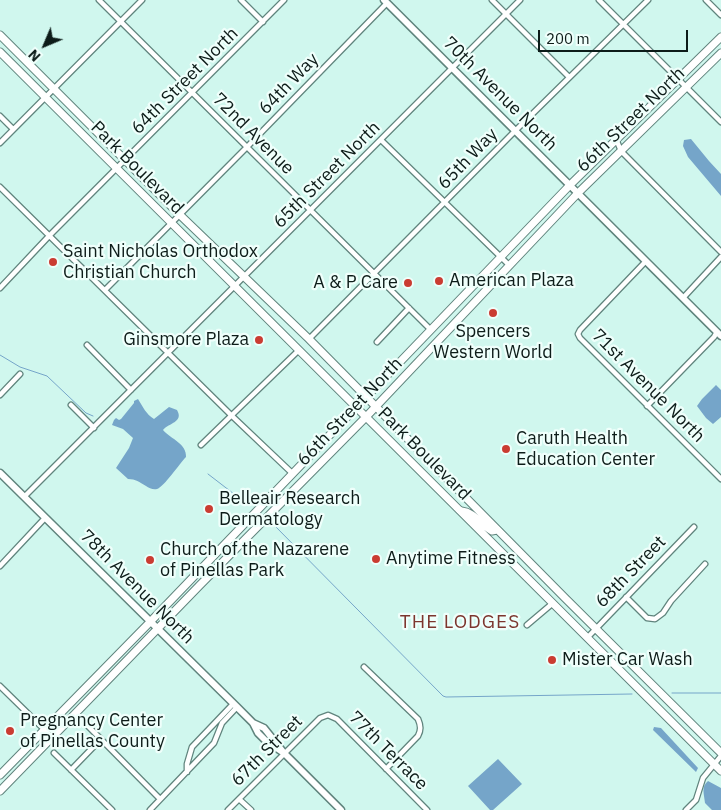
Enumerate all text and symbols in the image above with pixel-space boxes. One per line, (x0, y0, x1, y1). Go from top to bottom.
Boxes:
north arrow (20, 20, 70, 70)
scale bar (541, 20, 691, 52)
street label: 64th Street North (127, 23, 243, 139)
text: 200 m (546, 29, 590, 48)
street label: 70th Avenue North (438, 32, 562, 156)
text: N (24, 46, 44, 66)
street label: 64th Way (255, 49, 323, 119)
street label: 66th Street North (572, 63, 690, 177)
street label: 72nd Avenue (208, 89, 298, 179)
street label: Park Boulevard (86, 117, 188, 219)
street label: 65th Street North (269, 117, 385, 233)
street label: 65th Way (434, 124, 502, 194)
place label: Saint Nicholas Orthodox Christian Church (63, 241, 258, 284)
marker: Saint Nicholas Orthodox Christian Church (47, 256, 59, 268)
place label: American Plaza (449, 270, 574, 292)
place label: A & P Care (313, 272, 398, 294)
marker: American Plaza (433, 275, 445, 287)
marker: A & P Care (402, 277, 414, 289)
marker: Spencers Western World (487, 307, 499, 319)
place label: Spencers Western World (433, 321, 553, 364)
street label: 71st Avenue North (587, 325, 709, 447)
place label: Ginsmore Plaza (123, 329, 249, 351)
marker: Ginsmore Plaza (253, 334, 265, 346)
street label: 66th Street North (293, 353, 407, 471)
street label: Park Boulevard (373, 403, 475, 505)
place label: Caruth Health Education Center (516, 428, 655, 470)
marker: Caruth Health Education Center (500, 443, 512, 455)
place label: Belleair Research Dermatology (219, 488, 360, 530)
marker: Belleair Research Dermatology (203, 503, 215, 515)
street label: 78th Avenue North (75, 525, 199, 649)
street label: 68th Street (591, 531, 671, 613)
place label: Church of the Nazarene of Pinellas Park (160, 539, 349, 582)
place label: Anytime Fitness (386, 548, 516, 570)
marker: Anytime Fitness (370, 553, 382, 565)
marker: Church of the Nazarene of Pinellas Park (144, 554, 156, 566)
district label: THE LODGES (399, 612, 521, 634)
place label: Mister Car Wash (562, 649, 693, 671)
marker: Mister Car Wash (546, 654, 558, 666)
street label: 77th Terrace (344, 707, 432, 795)
place label: Pregnancy Center of Pinellas County (20, 710, 165, 752)
street label: 67th Street (227, 711, 307, 791)
marker: Pregnancy Center of Pinellas County (4, 725, 16, 737)

